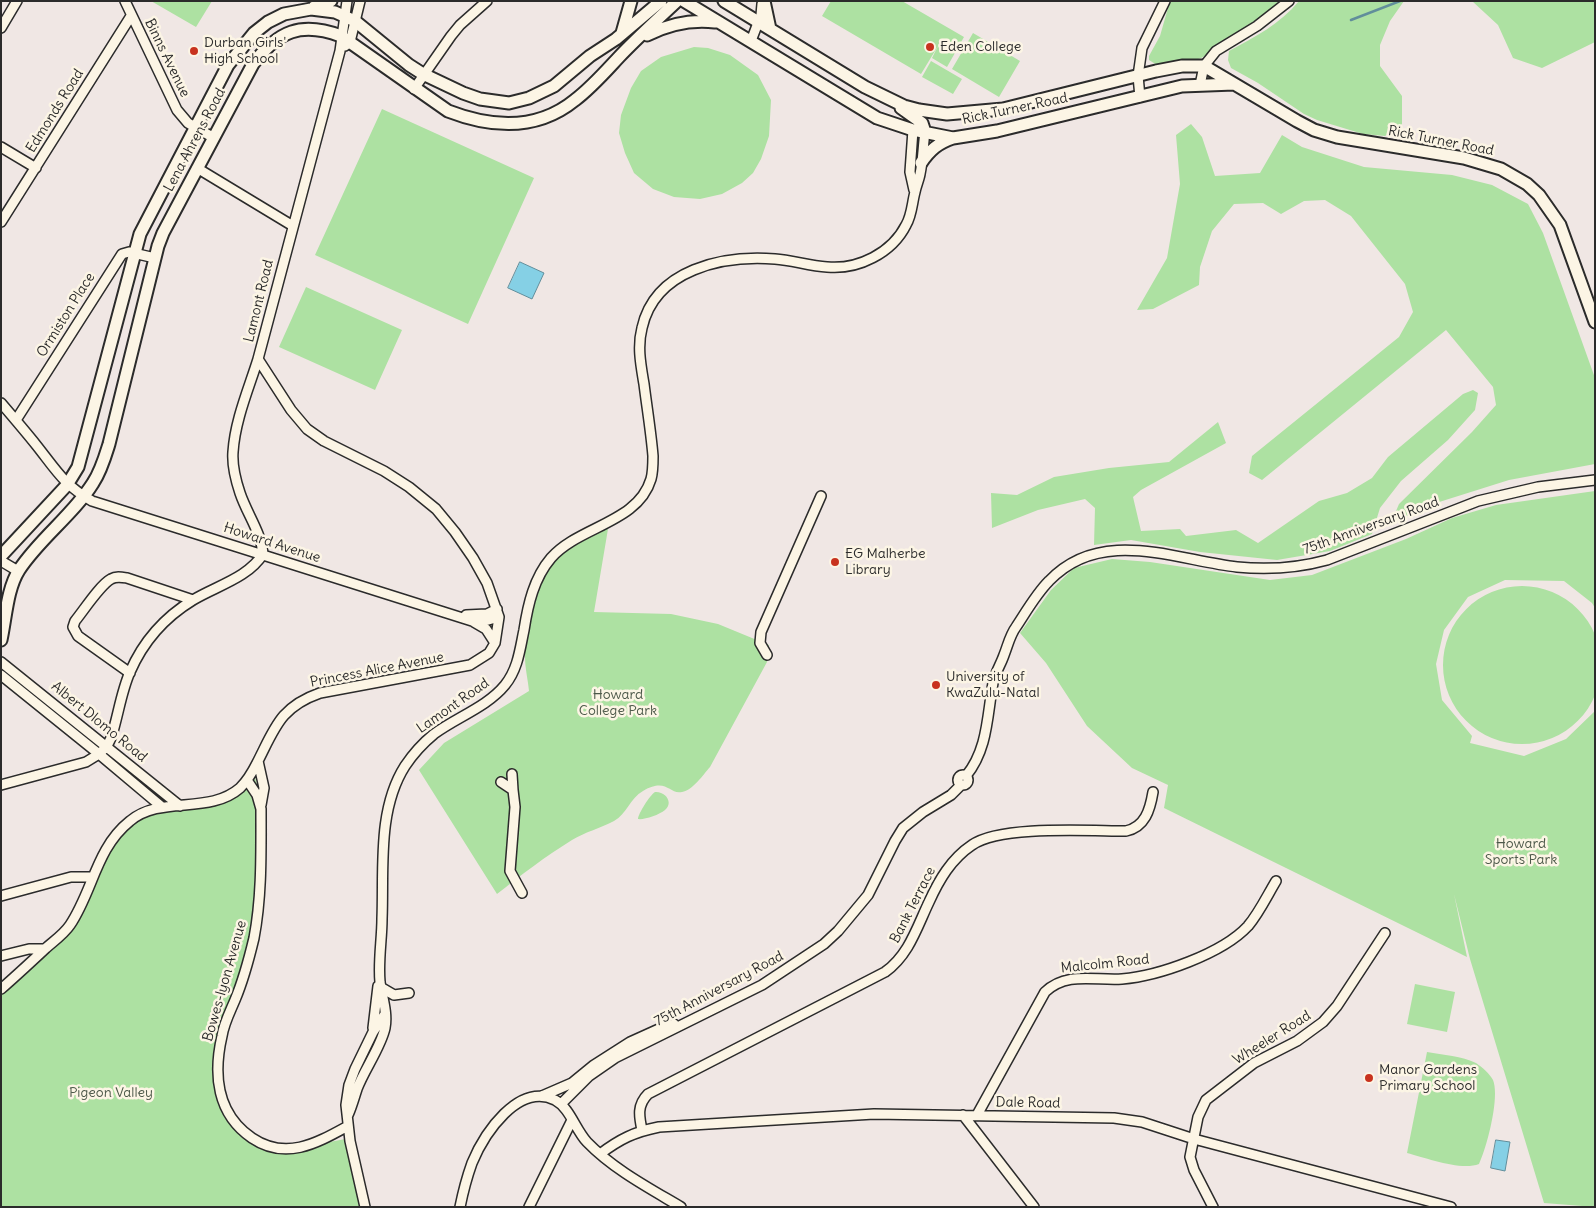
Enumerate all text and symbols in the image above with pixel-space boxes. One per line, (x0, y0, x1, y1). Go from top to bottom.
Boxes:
street label: Binns Avenue (141, 16, 193, 100)
place label: Durban Girls' High School (204, 35, 286, 68)
place label: Eden College (940, 39, 1021, 55)
marker: Eden College (924, 41, 936, 53)
marker: Durban Girls' High School (188, 45, 200, 57)
street label: Edmonds Road (23, 66, 87, 156)
street label: Lena Ahrens Road (161, 85, 229, 195)
street label: Rick Turner Road (961, 90, 1069, 128)
street label: Rick Turner Road (1387, 123, 1495, 159)
street label: Lamont Road (241, 258, 277, 344)
street label: Ormiston Place (33, 270, 99, 360)
street label: 75th Anniversary Road (1301, 494, 1441, 558)
street label: Howard Avenue (221, 519, 323, 567)
place label: EG Malherbe Library (845, 546, 925, 578)
marker: EG Malherbe Library (829, 556, 841, 568)
street label: Princess Alice Avenue (309, 649, 445, 691)
place label: University of KwaZulu-Natal (946, 669, 1040, 702)
street label: Lamont Road (414, 675, 492, 737)
street label: Albert Dlomo Road (48, 678, 150, 766)
marker: University of KwaZulu-Natal (930, 679, 942, 691)
park label: Howard College Park (579, 687, 657, 720)
park label: Howard Sports Park (1485, 836, 1557, 869)
street label: Bank Terrace (887, 864, 939, 946)
street label: Bowes-lyon Avenue (200, 919, 250, 1043)
street label: 75th Anniversary Road (652, 948, 786, 1030)
street label: Malcolm Road (1060, 951, 1150, 977)
street label: Wheeler Road (1230, 1007, 1314, 1069)
place label: Manor Gardens Primary School (1379, 1062, 1477, 1094)
marker: Manor Gardens Primary School (1363, 1072, 1375, 1084)
park label: Pigeon Valley (69, 1085, 153, 1101)
street label: Dale Road (995, 1094, 1061, 1112)

